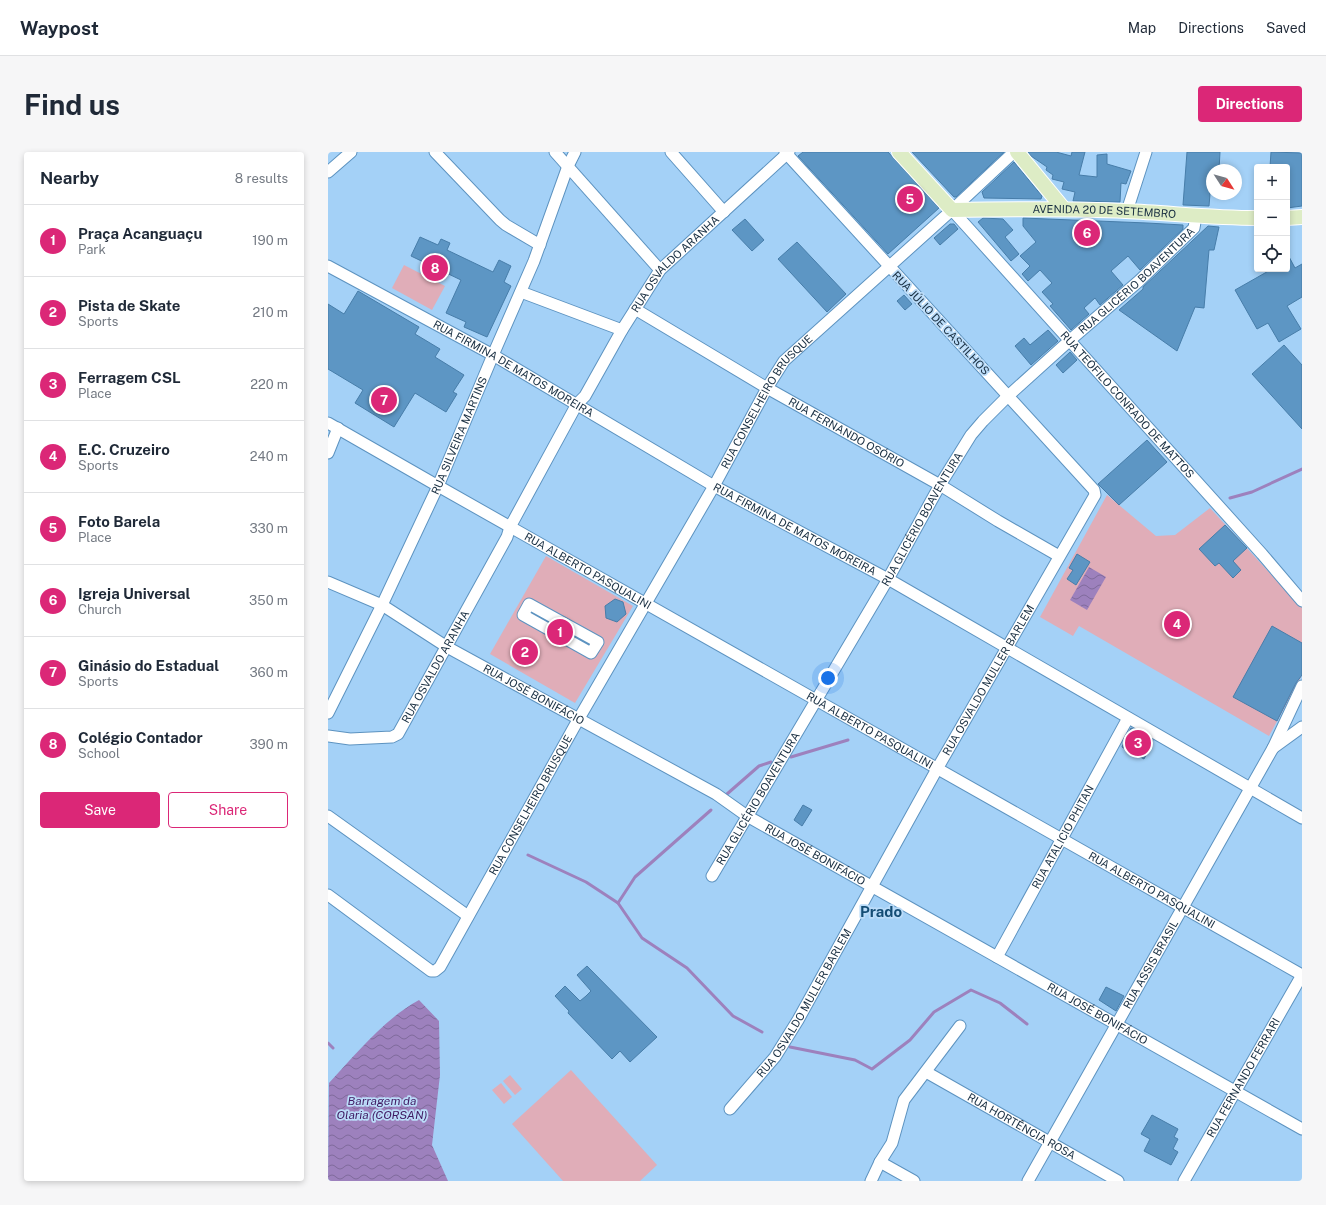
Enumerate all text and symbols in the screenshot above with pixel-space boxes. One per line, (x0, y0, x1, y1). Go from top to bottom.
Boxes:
text: Waypost (20, 17, 99, 39)
text: Map (1128, 20, 1156, 36)
text: Directions (1178, 20, 1244, 36)
text: Saved (1266, 20, 1306, 36)
button: Directions (1198, 86, 1302, 122)
text: Find us (24, 88, 120, 121)
north arrow (1206, 164, 1242, 200)
map controls (1254, 164, 1290, 272)
button: + (1254, 164, 1290, 200)
text: Nearby (40, 168, 99, 188)
text: 8 results (235, 171, 288, 186)
pin: 5 (897, 184, 923, 214)
button: − (1254, 200, 1290, 236)
street label: AVENIDA 20 DE SETEMBRO (1033, 203, 1177, 220)
street label: RUA OSVALDO ARANHA (629, 213, 722, 315)
pin: 6 (1074, 218, 1100, 248)
text: Praça Acanguaçu (78, 225, 202, 242)
street label: RUA GLICÉRIO BOAVENTURA (1076, 225, 1197, 336)
text: 1 (50, 233, 56, 248)
text: 190 m (252, 233, 288, 248)
button: locate (1254, 236, 1290, 272)
text: Park (78, 242, 106, 257)
pin: 8 (422, 253, 448, 283)
street label: RUA JÚLIO DE CASTILHOS (890, 268, 993, 377)
text: Pista de Skate (78, 297, 180, 314)
text: 2 (49, 305, 57, 320)
text: 210 m (253, 305, 288, 320)
text: Sports (78, 314, 118, 329)
street label: RUA FIRMINA DE MATOS MOREIRA (431, 318, 596, 419)
street label: RUA TEÓFILO CONRADO DE MATTOS (1058, 329, 1197, 480)
street label: RUA CONSELHEIRO BRUSQUE (719, 332, 815, 471)
text: Ferragem CSL (78, 369, 181, 386)
street label: RUA SILVEIRA MARTINS (429, 375, 489, 496)
text: 3 (49, 377, 57, 392)
text: 220 m (250, 377, 288, 392)
pin: 7 (371, 385, 397, 415)
text: Place (78, 386, 112, 401)
street label: RUA FERNANDO OSÓRIO (787, 395, 907, 470)
text: E.C. Cruzeiro (78, 441, 170, 458)
text: 4 (49, 449, 57, 464)
text: 240 m (250, 449, 288, 464)
street label: RUA GLICÉRIO BOAVENTURA (879, 450, 965, 588)
text: Sports (78, 458, 118, 473)
street label: RUA FIRMINA DE MATOS MOREIRA (711, 481, 878, 578)
text: Foto Barela (78, 513, 160, 530)
text: 5 (49, 521, 57, 536)
text: 330 m (249, 521, 288, 536)
text: Place (78, 530, 112, 545)
street label: RUA ALBERTO PASQUALINI (522, 530, 653, 611)
text: Igreja Universal (78, 585, 191, 602)
text: 6 (49, 593, 57, 608)
text: 350 m (249, 593, 288, 608)
text: Church (78, 602, 122, 617)
street label: RUA OSVALDO MULLER BARLEM (940, 603, 1036, 757)
street label: RUA OSVALDO ARANHA (399, 608, 471, 725)
pin: 4 (1164, 609, 1190, 639)
pin: 1 (547, 617, 573, 647)
pin: 2 (512, 637, 538, 667)
text: Ginásio do Estadual (78, 657, 219, 674)
street label: RUA JOSÉ BONIFÁCIO (481, 662, 586, 727)
text: 7 (49, 665, 57, 680)
text: 360 m (250, 665, 288, 680)
your location (818, 668, 838, 688)
text: Sports (78, 674, 118, 689)
street label: RUA ALBERTO PASQUALINI (804, 690, 935, 771)
pin: 3 (1125, 728, 1151, 758)
text: Colégio Contador (78, 729, 203, 746)
street label: RUA GLICÉRIO BOAVENTURA (714, 730, 802, 867)
street label: RUA CONSELHEIRO BRUSQUE (487, 733, 574, 877)
text: 8 (49, 737, 57, 752)
text: 390 m (250, 737, 288, 752)
text: School (78, 746, 120, 761)
street label: RUA ATALICIO PHITAN (1030, 783, 1096, 891)
button: Save (40, 792, 160, 828)
button: Share (168, 792, 288, 828)
street label: RUA JOSÉ BONIFÁCIO (763, 821, 867, 888)
street label: RUA ALBERTO PASQUALINI (1086, 849, 1217, 931)
district label: Prado (860, 903, 902, 920)
street label: RUA ASSIS BRASIL (1121, 918, 1181, 1011)
street label: RUA OSVALDO MULLER BARLEM (754, 926, 853, 1080)
street label: RUA JOSÉ BONIFÁCIO (1045, 981, 1150, 1047)
street label: RUA FERNANDO FERRARI (1204, 1016, 1282, 1140)
street label: RUA HORTÊNCIA ROSA (966, 1091, 1078, 1162)
water label: Barragem da Olaria (CORSAN) (337, 1094, 427, 1122)

